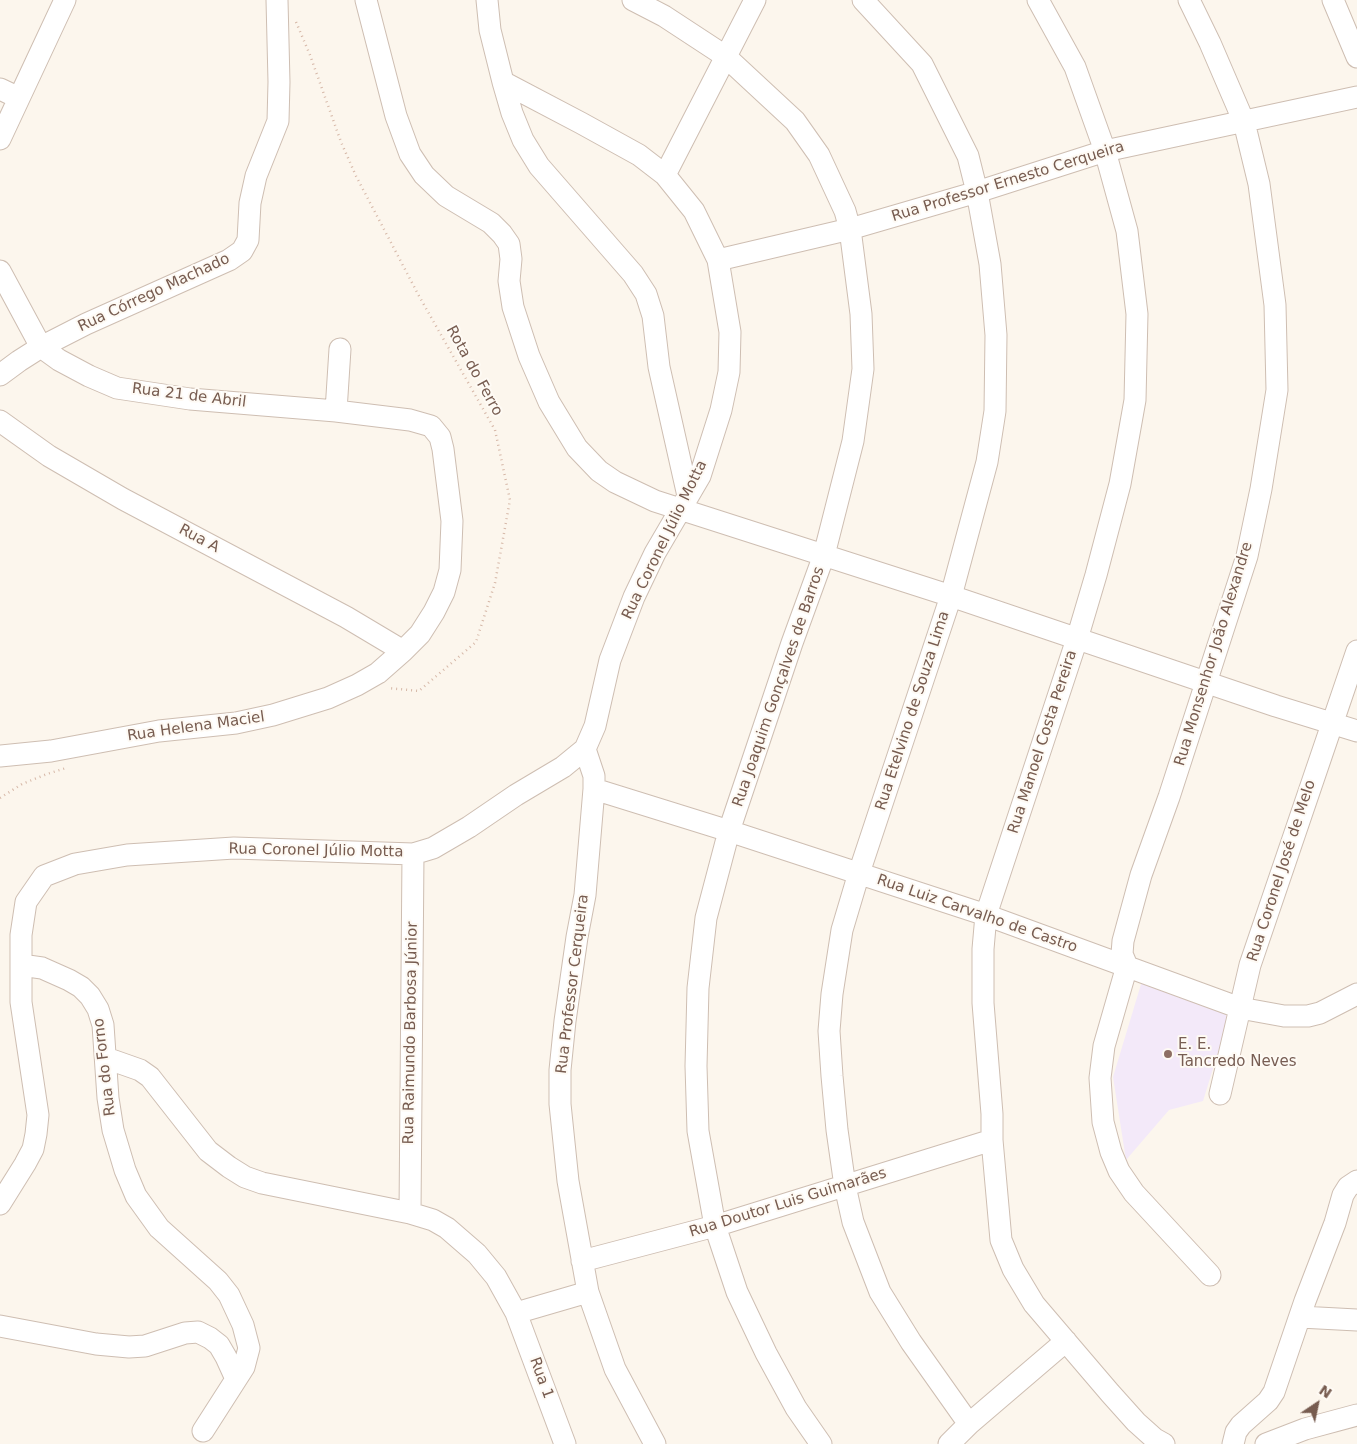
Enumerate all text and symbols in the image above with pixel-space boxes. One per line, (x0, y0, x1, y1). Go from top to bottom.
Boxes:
street label: Rua Professor Ernesto Cerqueira (889, 138, 1127, 226)
street label: Rua Córrego Machado (75, 250, 233, 336)
street label: Rota do Ferro (442, 323, 506, 419)
street label: Rua 21 de Abril (131, 380, 247, 412)
street label: Rua Coronel Júlio Motta (619, 457, 711, 623)
street label: Rua A (176, 521, 222, 557)
street label: Rua Monsenhor João Alexandre (1171, 540, 1257, 768)
street label: Rua Joaquim Gonçalves de Barros (729, 564, 829, 810)
street label: Rua Etelvino de Souza Lima (872, 609, 954, 813)
street label: Rua Manoel Costa Pereira (1005, 648, 1081, 836)
street label: Rua Helena Maciel (126, 708, 266, 746)
street label: Rua Coronel José de Melo (1244, 778, 1320, 964)
street label: Rua Coronel Júlio Motta (228, 840, 404, 862)
street label: Rua Luiz Carvalho de Castro (874, 871, 1080, 957)
street label: Rua Professor Cerqueira (553, 893, 593, 1075)
street label: Rua Raimundo Barbosa Júnior (400, 921, 422, 1145)
street label: Rua do Forno (90, 1017, 120, 1117)
place label: E. E. Tancredo Neves (1178, 1036, 1297, 1071)
marker: E. E. Tancredo Neves (1162, 1048, 1174, 1060)
street label: Rua Doutor Luis Guimarães (687, 1164, 889, 1242)
street label: Rua 1 (525, 1355, 557, 1401)
north arrow (1292, 1379, 1342, 1429)
text: N (1316, 1382, 1335, 1401)

